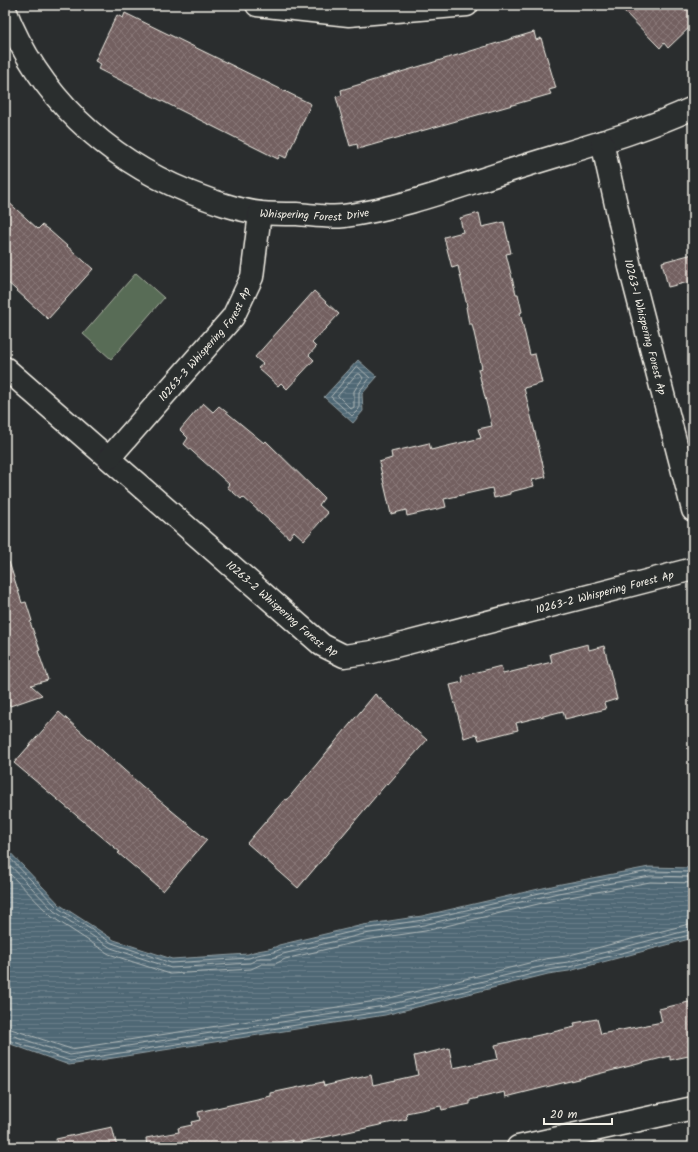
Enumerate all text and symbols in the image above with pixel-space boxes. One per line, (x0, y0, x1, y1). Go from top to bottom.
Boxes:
street label: Whispering Forest Drive (259, 204, 371, 227)
street label: 10263-1 Whispering Forest Ap (619, 258, 671, 398)
street label: 10263-3 Whispering Forest Ap (154, 284, 256, 406)
street label: 10263-2 Whispering Forest Ap (221, 557, 342, 662)
street label: 10263-2 Whispering Forest Ap (534, 566, 677, 619)
scale bar (544, 1100, 612, 1126)
text: 20 m (550, 1105, 578, 1124)

